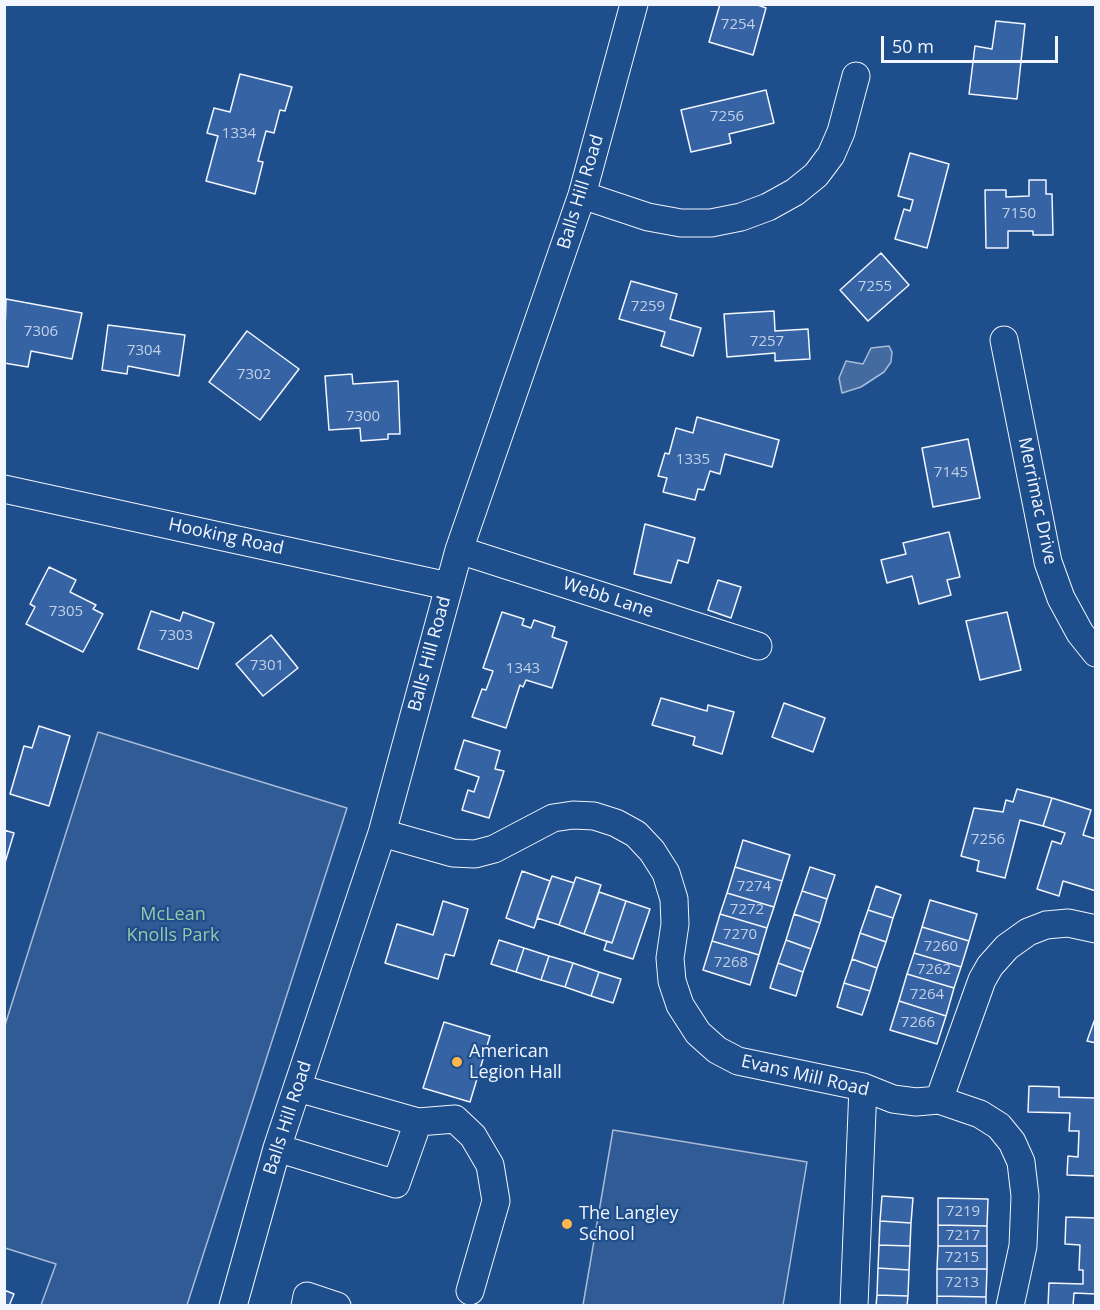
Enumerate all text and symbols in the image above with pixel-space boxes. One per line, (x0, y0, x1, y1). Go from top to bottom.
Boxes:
house number: 7254 (721, 16, 755, 34)
scale bar (884, 24, 1061, 62)
text: 50 m (892, 34, 934, 58)
house number: 7256 (710, 108, 744, 126)
house number: 1334 (222, 125, 256, 143)
street label: Balls Hill Road (553, 132, 609, 252)
house number: 7150 (1002, 205, 1036, 223)
house number: 7255 (858, 278, 892, 296)
house number: 7259 (631, 298, 665, 316)
house number: 7306 (24, 323, 58, 341)
house number: 7257 (750, 333, 784, 351)
house number: 7304 (127, 342, 161, 360)
house number: 7302 (237, 366, 271, 384)
house number: 7300 (346, 408, 380, 426)
street label: Merrimac Drive (1013, 435, 1061, 567)
house number: 1335 (676, 451, 710, 469)
house number: 7145 (934, 464, 968, 482)
street label: Hooking Road (166, 514, 286, 560)
street label: Webb Lane (560, 573, 656, 623)
street label: Balls Hill Road (404, 594, 456, 714)
house number: 7305 (49, 603, 83, 621)
house number: 7303 (159, 627, 193, 645)
house number: 7301 (250, 657, 284, 675)
house number: 1343 (506, 660, 540, 678)
house number: 7256 (971, 831, 1005, 849)
house number: 7274 (737, 878, 771, 896)
house number: 7272 (730, 901, 764, 919)
park label: McLean Knolls Park (127, 904, 219, 946)
house number: 7270 (723, 926, 757, 944)
house number: 7260 (924, 938, 958, 956)
house number: 7268 (714, 954, 748, 972)
house number: 7262 (917, 961, 951, 979)
house number: 7264 (910, 986, 944, 1004)
house number: 7266 (901, 1014, 935, 1032)
place label: American Legion Hall (469, 1041, 562, 1084)
street label: Evans Mill Road (739, 1051, 871, 1101)
marker: American Legion Hall (450, 1055, 464, 1069)
street label: Balls Hill Road (259, 1058, 317, 1178)
place label: The Langley School (579, 1203, 679, 1246)
house number: 7219 (946, 1203, 980, 1221)
marker: The Langley School (560, 1217, 574, 1231)
house number: 7217 (946, 1227, 980, 1245)
house number: 7215 (945, 1249, 979, 1267)
house number: 7213 (945, 1274, 979, 1292)

